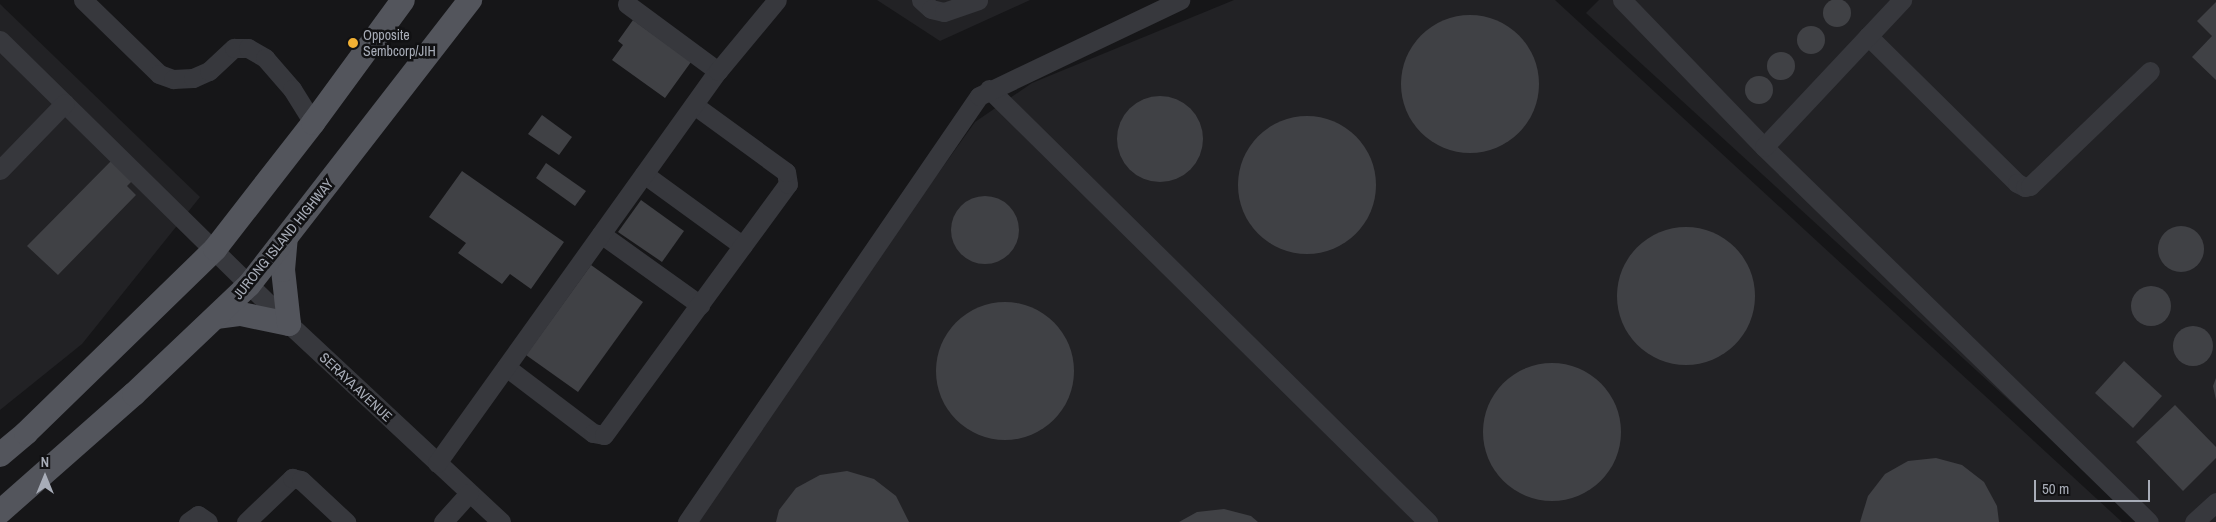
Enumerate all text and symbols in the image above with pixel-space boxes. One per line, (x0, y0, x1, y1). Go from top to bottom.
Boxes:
place label: Opposite Sembcorp/JIH (363, 27, 436, 59)
marker: Opposite Sembcorp/JIH (347, 37, 359, 49)
street label: JURONG ISLAND HIGHWAY (229, 175, 337, 303)
street label: SERAYA AVENUE (316, 349, 396, 425)
north arrow (20, 452, 70, 502)
text: N (41, 453, 49, 471)
scale bar (2036, 470, 2152, 502)
text: 50 m (2042, 478, 2069, 499)

